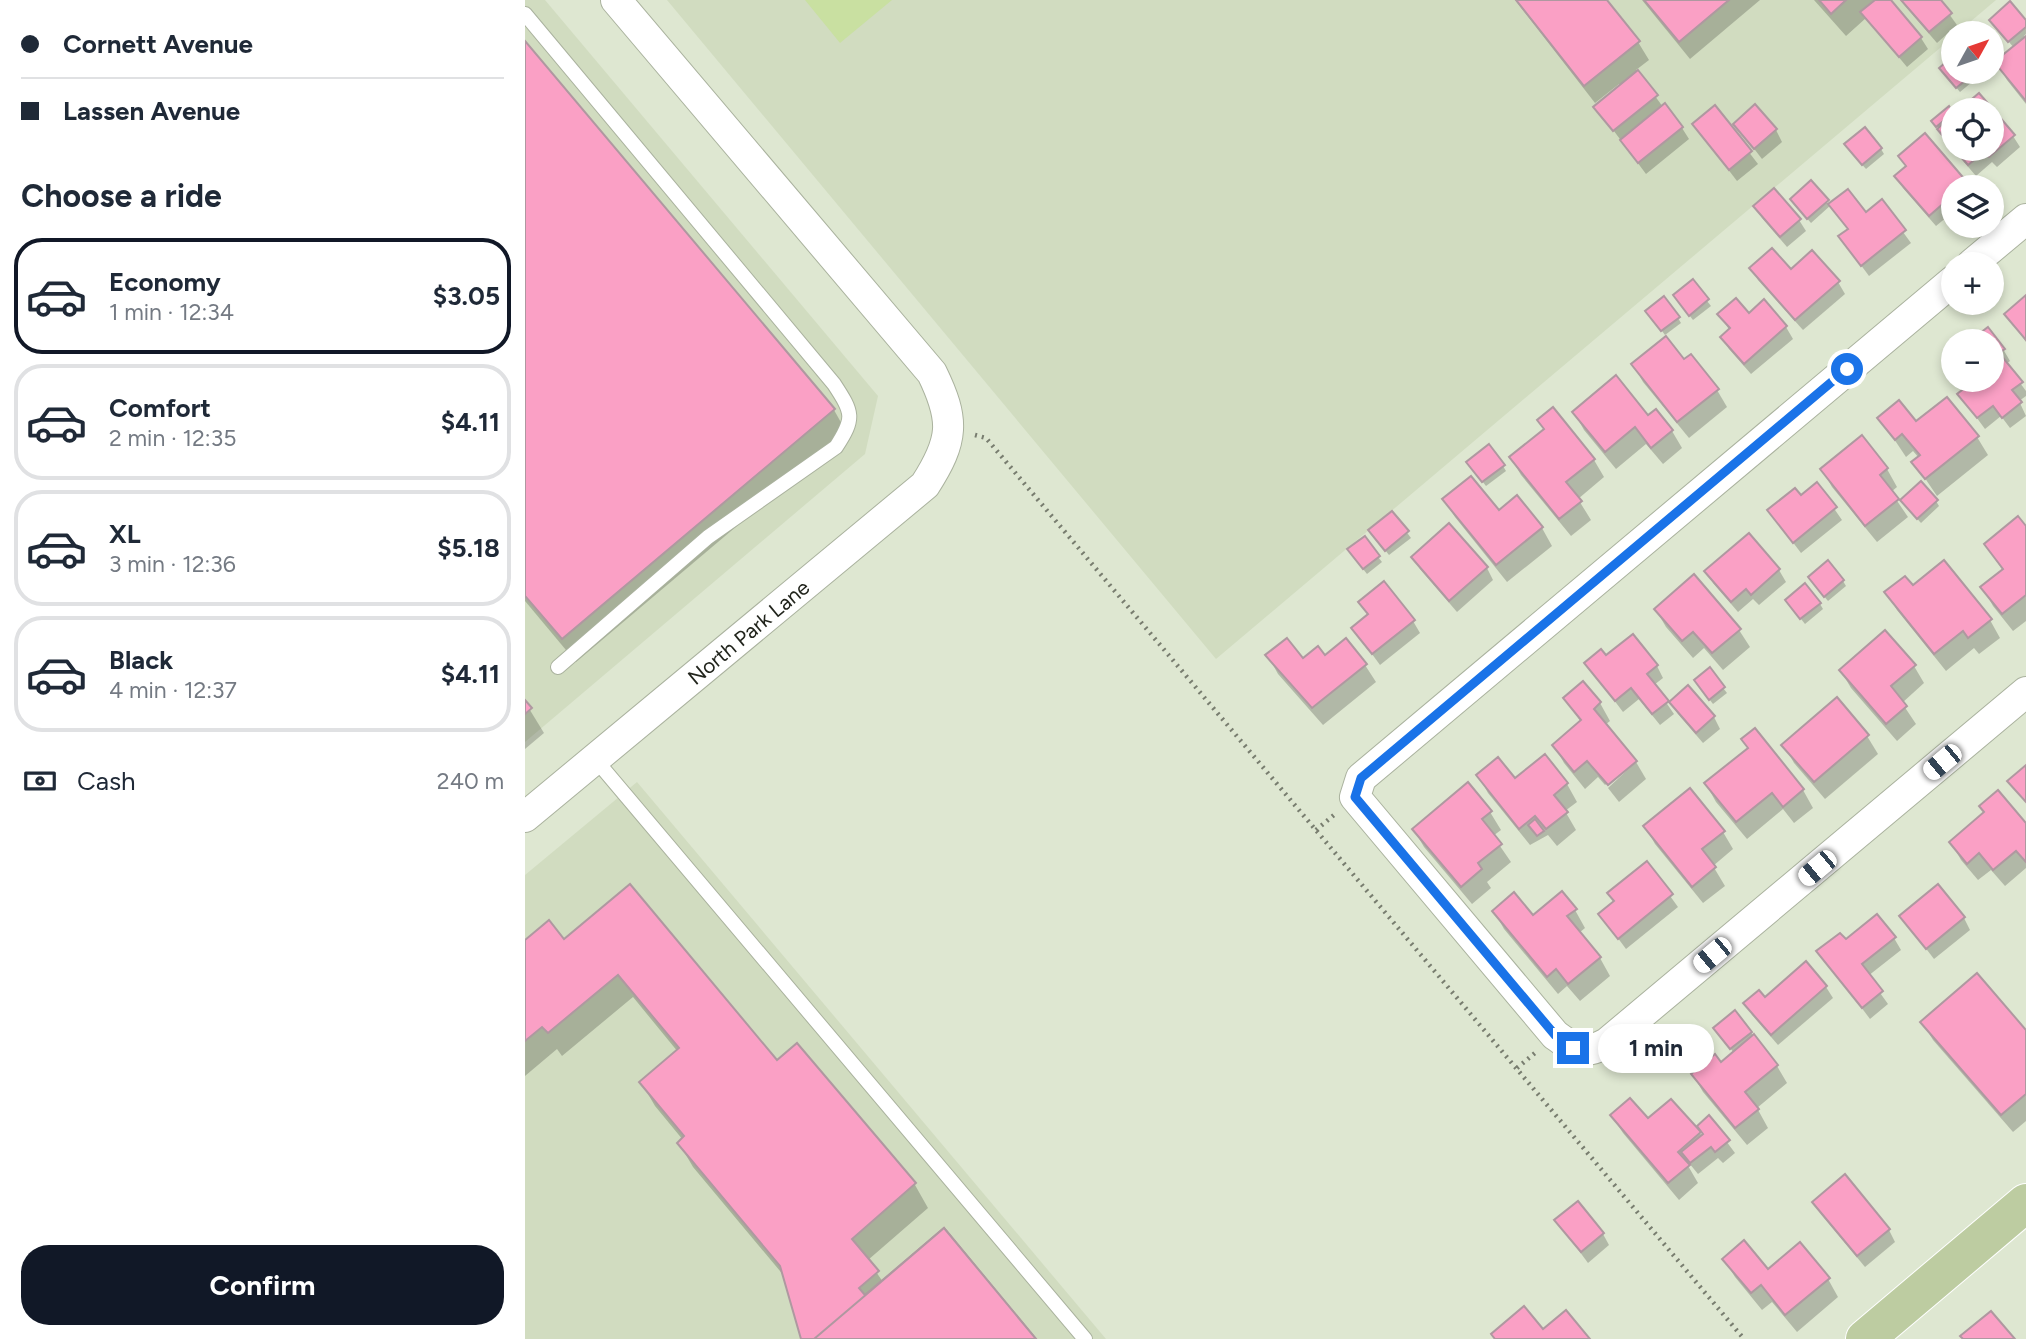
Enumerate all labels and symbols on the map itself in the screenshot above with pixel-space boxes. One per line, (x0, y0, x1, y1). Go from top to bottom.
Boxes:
north arrow (1941, 21, 2004, 84)
route start (1831, 353, 1863, 385)
street label: North Park Lane (682, 574, 814, 689)
car (1920, 740, 1965, 784)
car (1795, 846, 1840, 890)
car (1690, 933, 1735, 977)
callout: 1 min (1597, 1024, 1713, 1072)
route end (1557, 1032, 1589, 1064)

